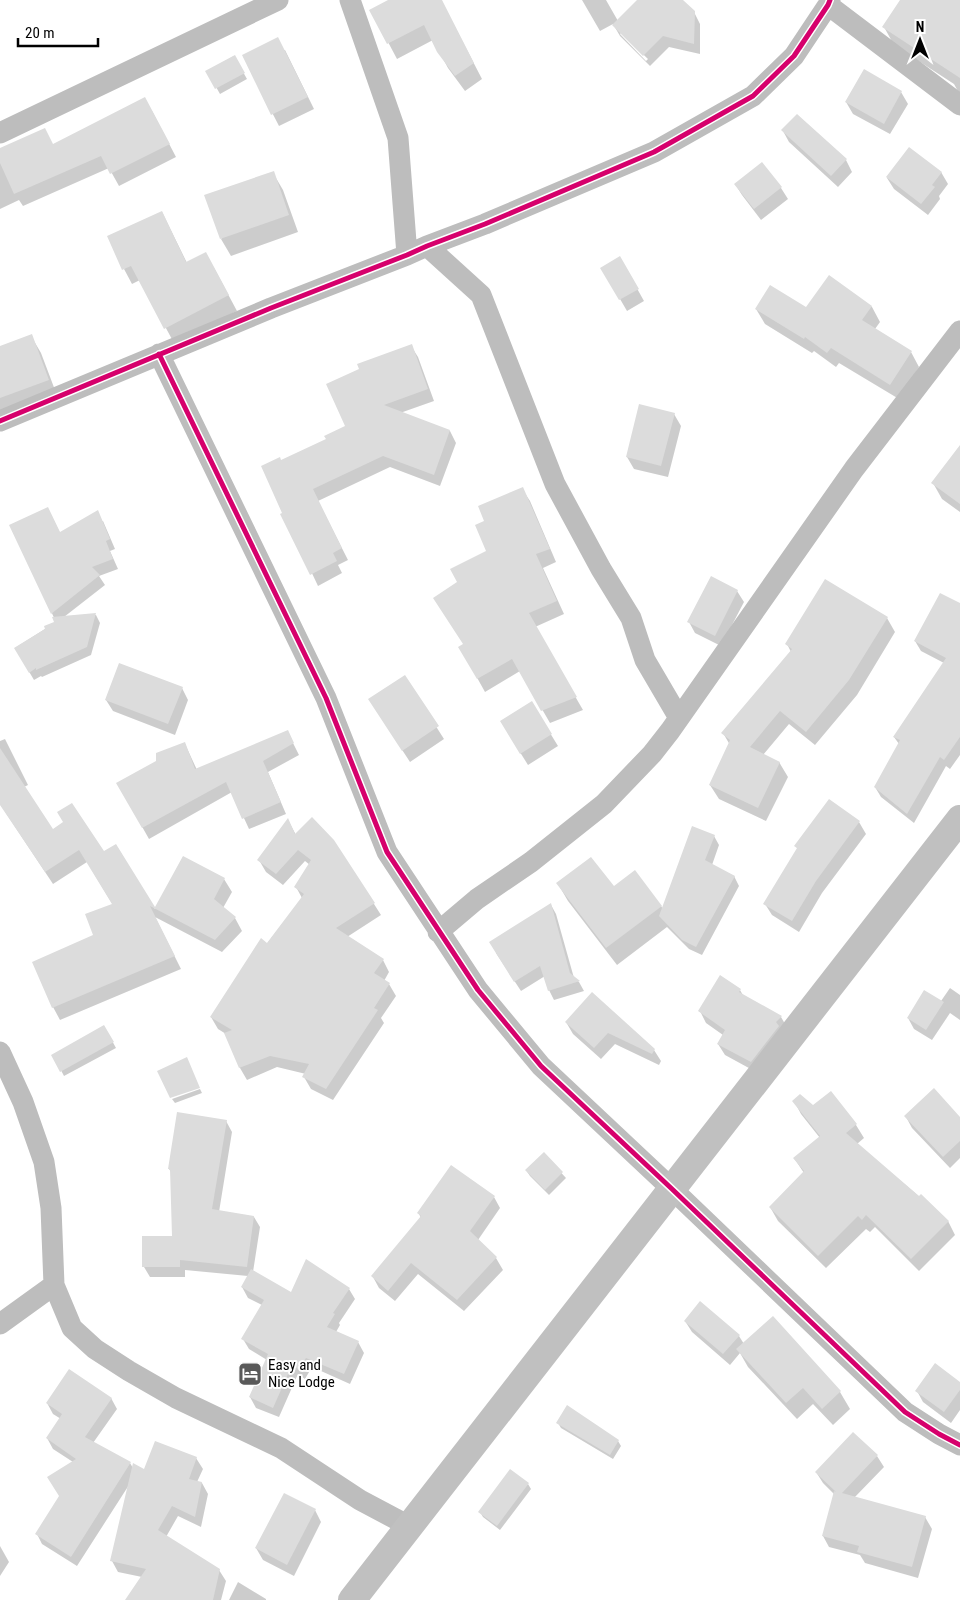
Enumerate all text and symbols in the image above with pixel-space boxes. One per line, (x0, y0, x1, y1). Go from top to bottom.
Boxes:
scale bar (18, 15, 98, 47)
north arrow (895, 15, 945, 65)
text: N (916, 19, 924, 35)
text: 20 m (25, 24, 55, 42)
place label: Easy and Nice Lodge (268, 1356, 335, 1391)
hotel icon: Easy and Nice Lodge (237, 1361, 263, 1387)

